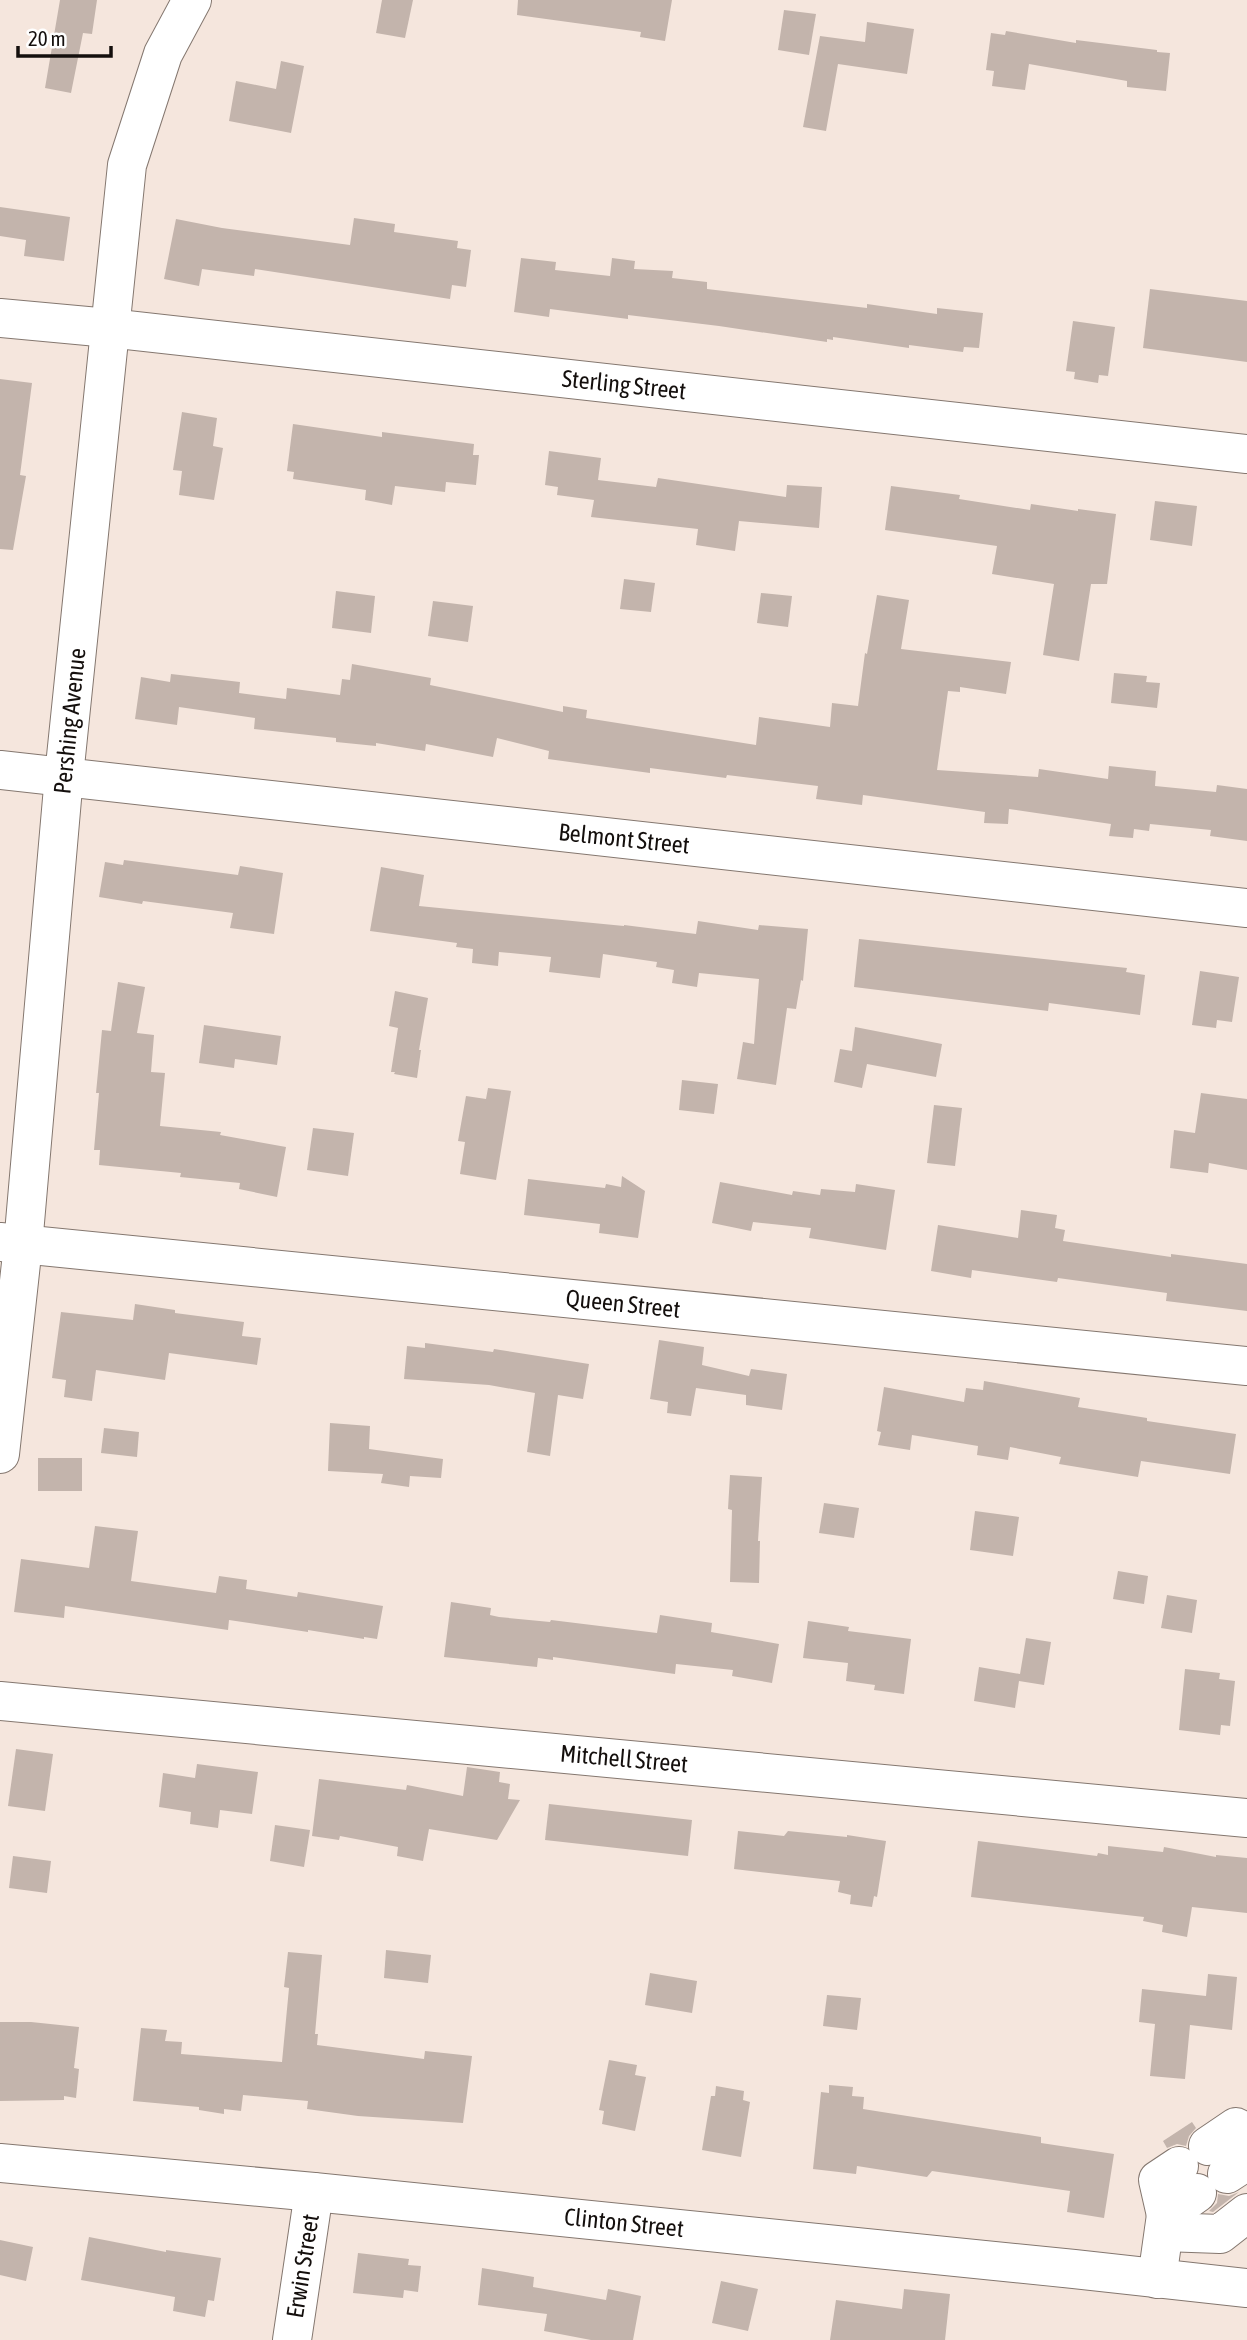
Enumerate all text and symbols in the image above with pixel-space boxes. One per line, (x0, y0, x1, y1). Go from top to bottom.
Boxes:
scale bar (18, 14, 110, 58)
text: 20 m (28, 26, 66, 50)
street label: Sterling Street (561, 365, 687, 404)
street label: Pershing Avenue (48, 647, 91, 795)
street label: Belmont Street (557, 818, 691, 859)
street label: Queen Street (565, 1284, 682, 1323)
street label: Mitchell Street (559, 1739, 689, 1778)
street label: Clinton Street (563, 2203, 685, 2242)
street label: Erwin Street (281, 2212, 324, 2320)

